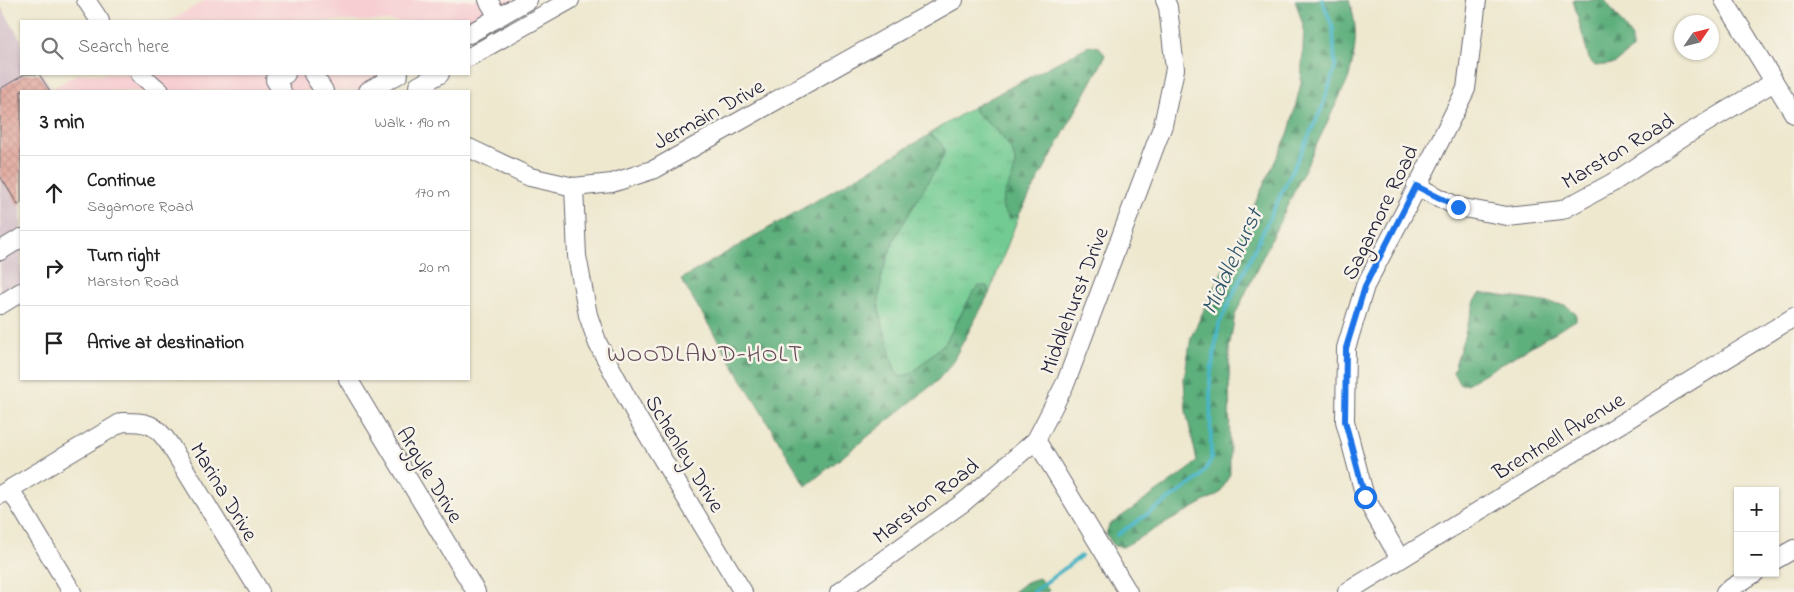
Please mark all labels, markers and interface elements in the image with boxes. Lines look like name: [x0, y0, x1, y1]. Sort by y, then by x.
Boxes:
north arrow: [1674, 15, 1719, 60]
search box: [20, 20, 470, 75]
icon: search: [38, 34, 66, 62]
text: Search here: [78, 34, 169, 61]
street label: Jermain Drive: [648, 72, 771, 159]
street label: Marston Road: [1556, 106, 1681, 199]
text: 3 min: [40, 108, 84, 138]
text: Walk · 190 m: [375, 111, 450, 135]
street label: Sagamore Road: [1335, 141, 1429, 287]
text: Continue: [87, 168, 155, 195]
icon: ahead: [40, 179, 68, 207]
text: 170 m: [415, 181, 450, 205]
text: Sagamore Road: [87, 195, 193, 219]
route end: [1447, 196, 1470, 219]
water label: Middlehurst: [1193, 202, 1274, 321]
street label: Middlehurst Drive: [1033, 223, 1119, 379]
text: Turn right: [87, 243, 160, 270]
icon: right: [40, 254, 68, 282]
text: 20 m: [419, 256, 450, 280]
text: Marston Road: [87, 270, 179, 294]
icon: arrive: [40, 329, 68, 357]
text: Arrive at destination: [87, 330, 244, 357]
district label: WOODLAND-HOLT: [607, 338, 803, 373]
street label: Brentnell Avenue: [1487, 385, 1632, 490]
street label: Schenley Drive: [635, 390, 731, 520]
street label: Argyle Drive: [386, 421, 470, 530]
street label: Marina Drive: [180, 437, 265, 548]
street label: Marston Road: [867, 452, 987, 553]
route start: [1354, 486, 1377, 509]
map controls: [1734, 487, 1779, 577]
button: +: [1734, 487, 1779, 532]
button: −: [1734, 532, 1779, 577]

